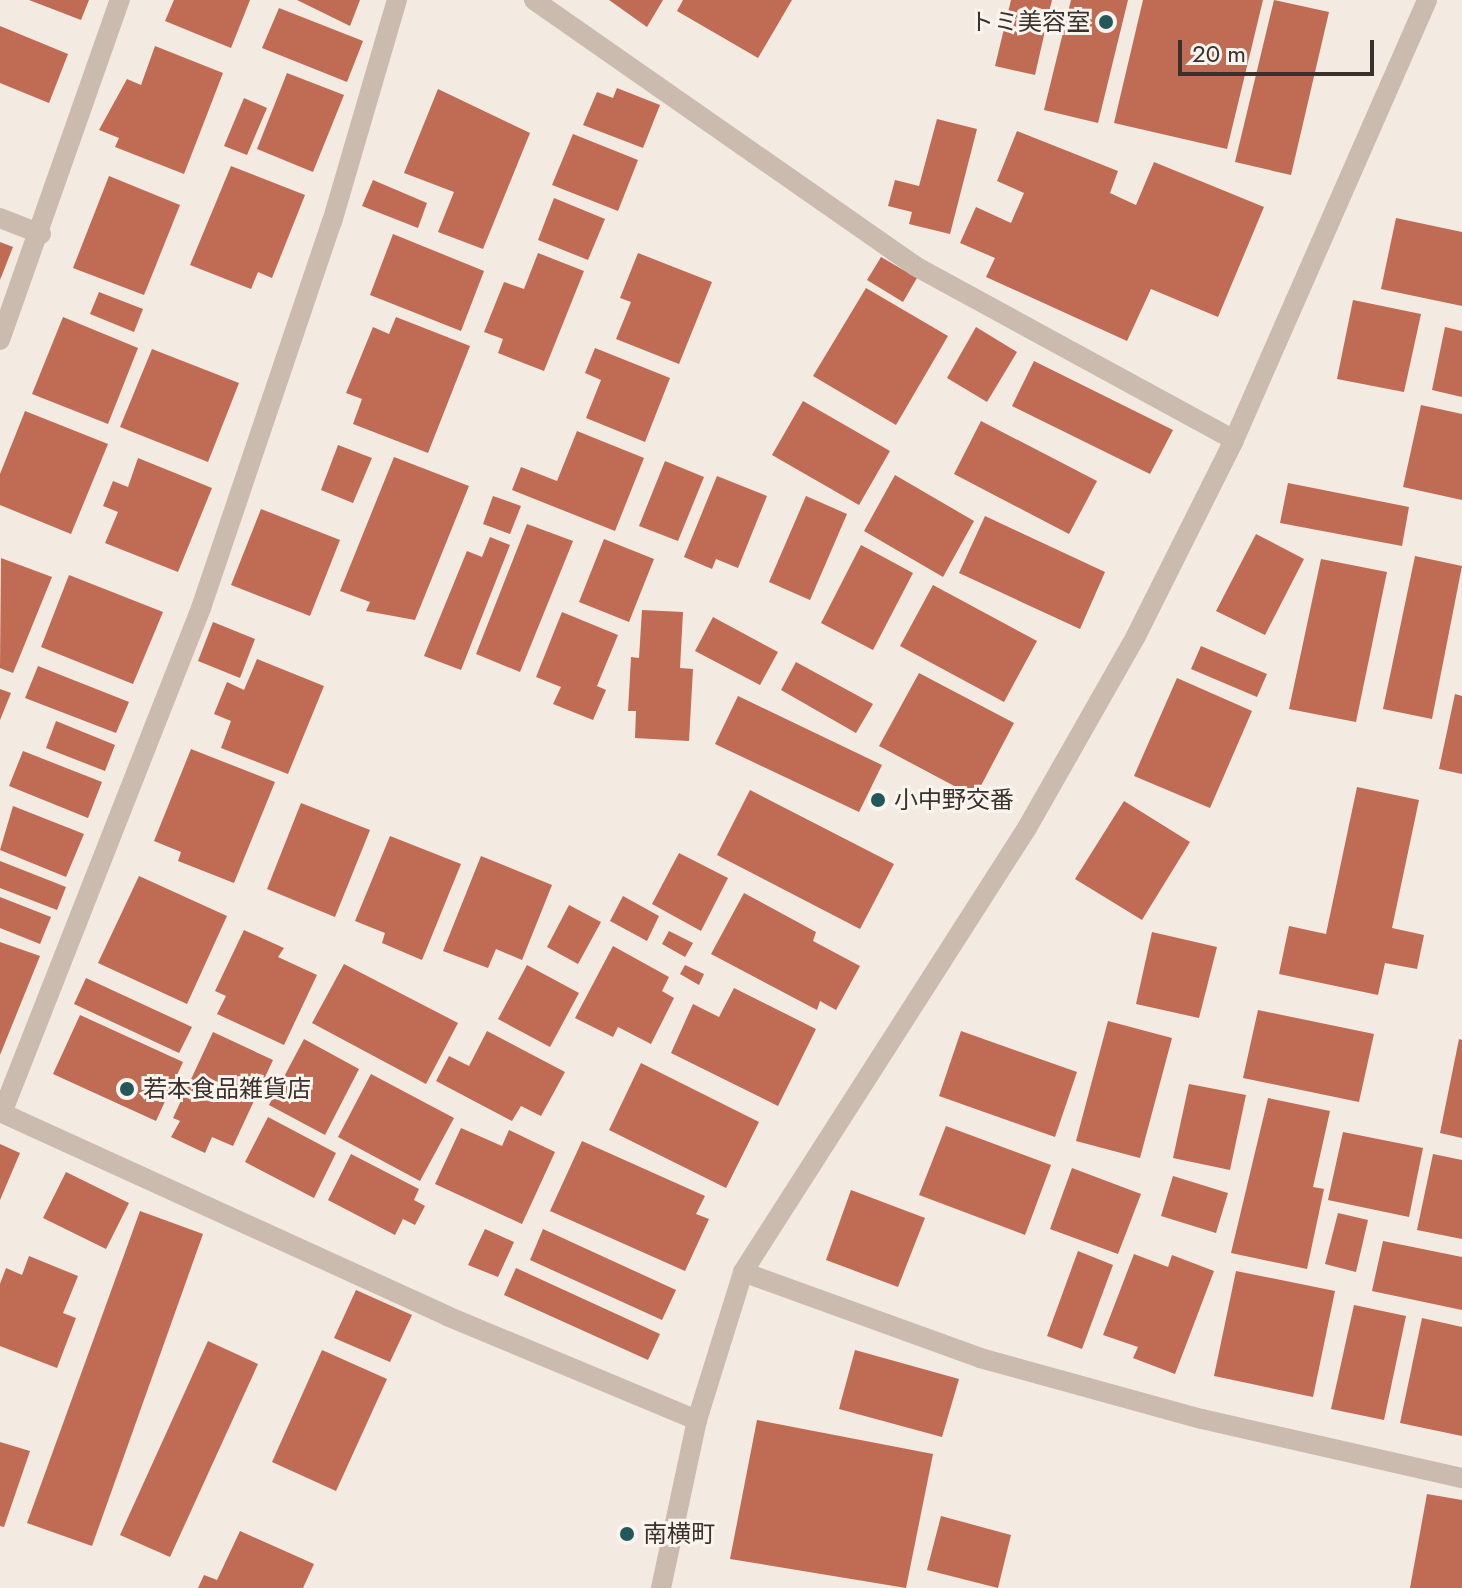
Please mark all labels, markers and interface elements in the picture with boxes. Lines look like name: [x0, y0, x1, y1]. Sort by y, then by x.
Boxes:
place label: トミ美容室: [970, 8, 1090, 36]
marker: トミ美容室: [1097, 13, 1115, 31]
scale bar: [1182, 24, 1378, 74]
text: 20 m: [1192, 36, 1246, 71]
place label: 小中野交番: [894, 786, 1014, 814]
marker: 小中野交番: [869, 791, 887, 809]
place label: 若本食品雑貨店: [143, 1075, 311, 1103]
marker: 若本食品雑貨店: [118, 1080, 136, 1098]
place label: 南横町: [643, 1520, 715, 1548]
marker: 南横町: [618, 1525, 636, 1543]

